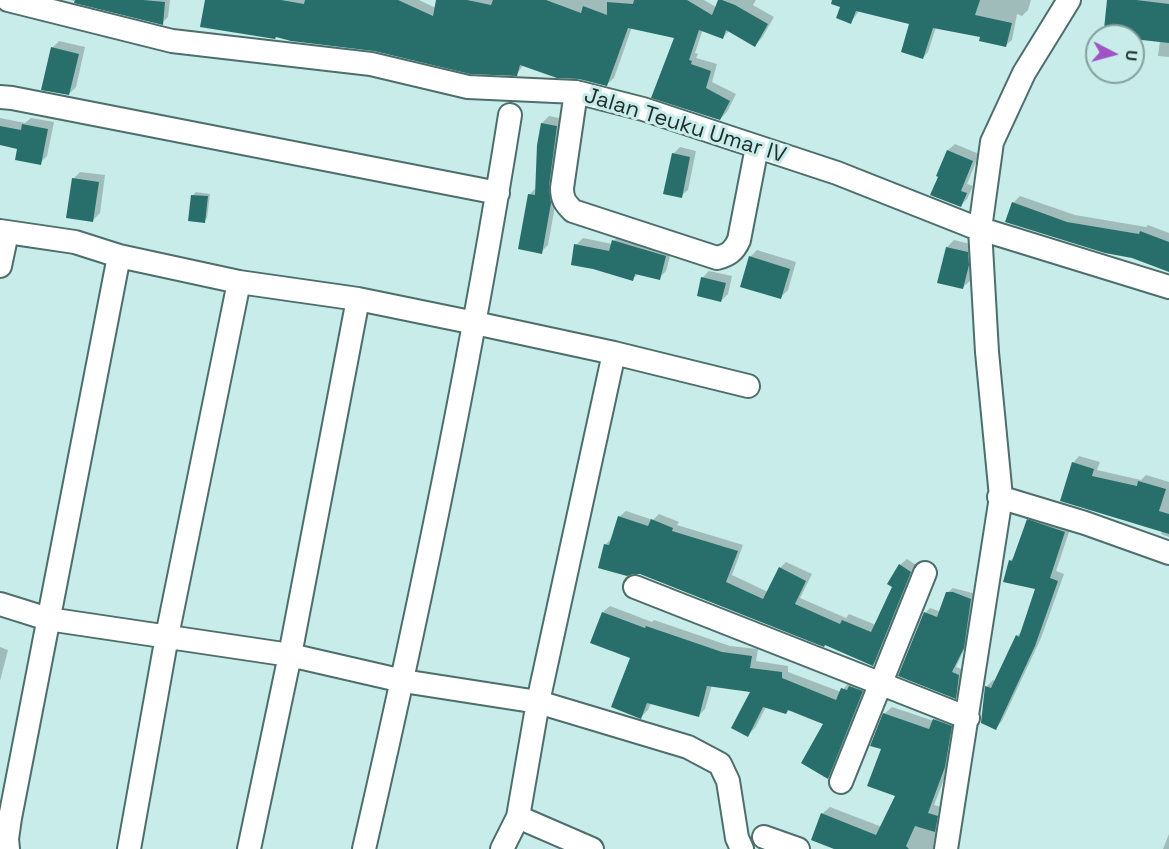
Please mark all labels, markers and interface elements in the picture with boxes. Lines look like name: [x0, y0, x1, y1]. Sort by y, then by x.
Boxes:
north arrow: [1085, 24, 1145, 84]
text: U: [1120, 49, 1142, 62]
street label: Jalan Teuku Umar IV: [581, 83, 789, 169]

